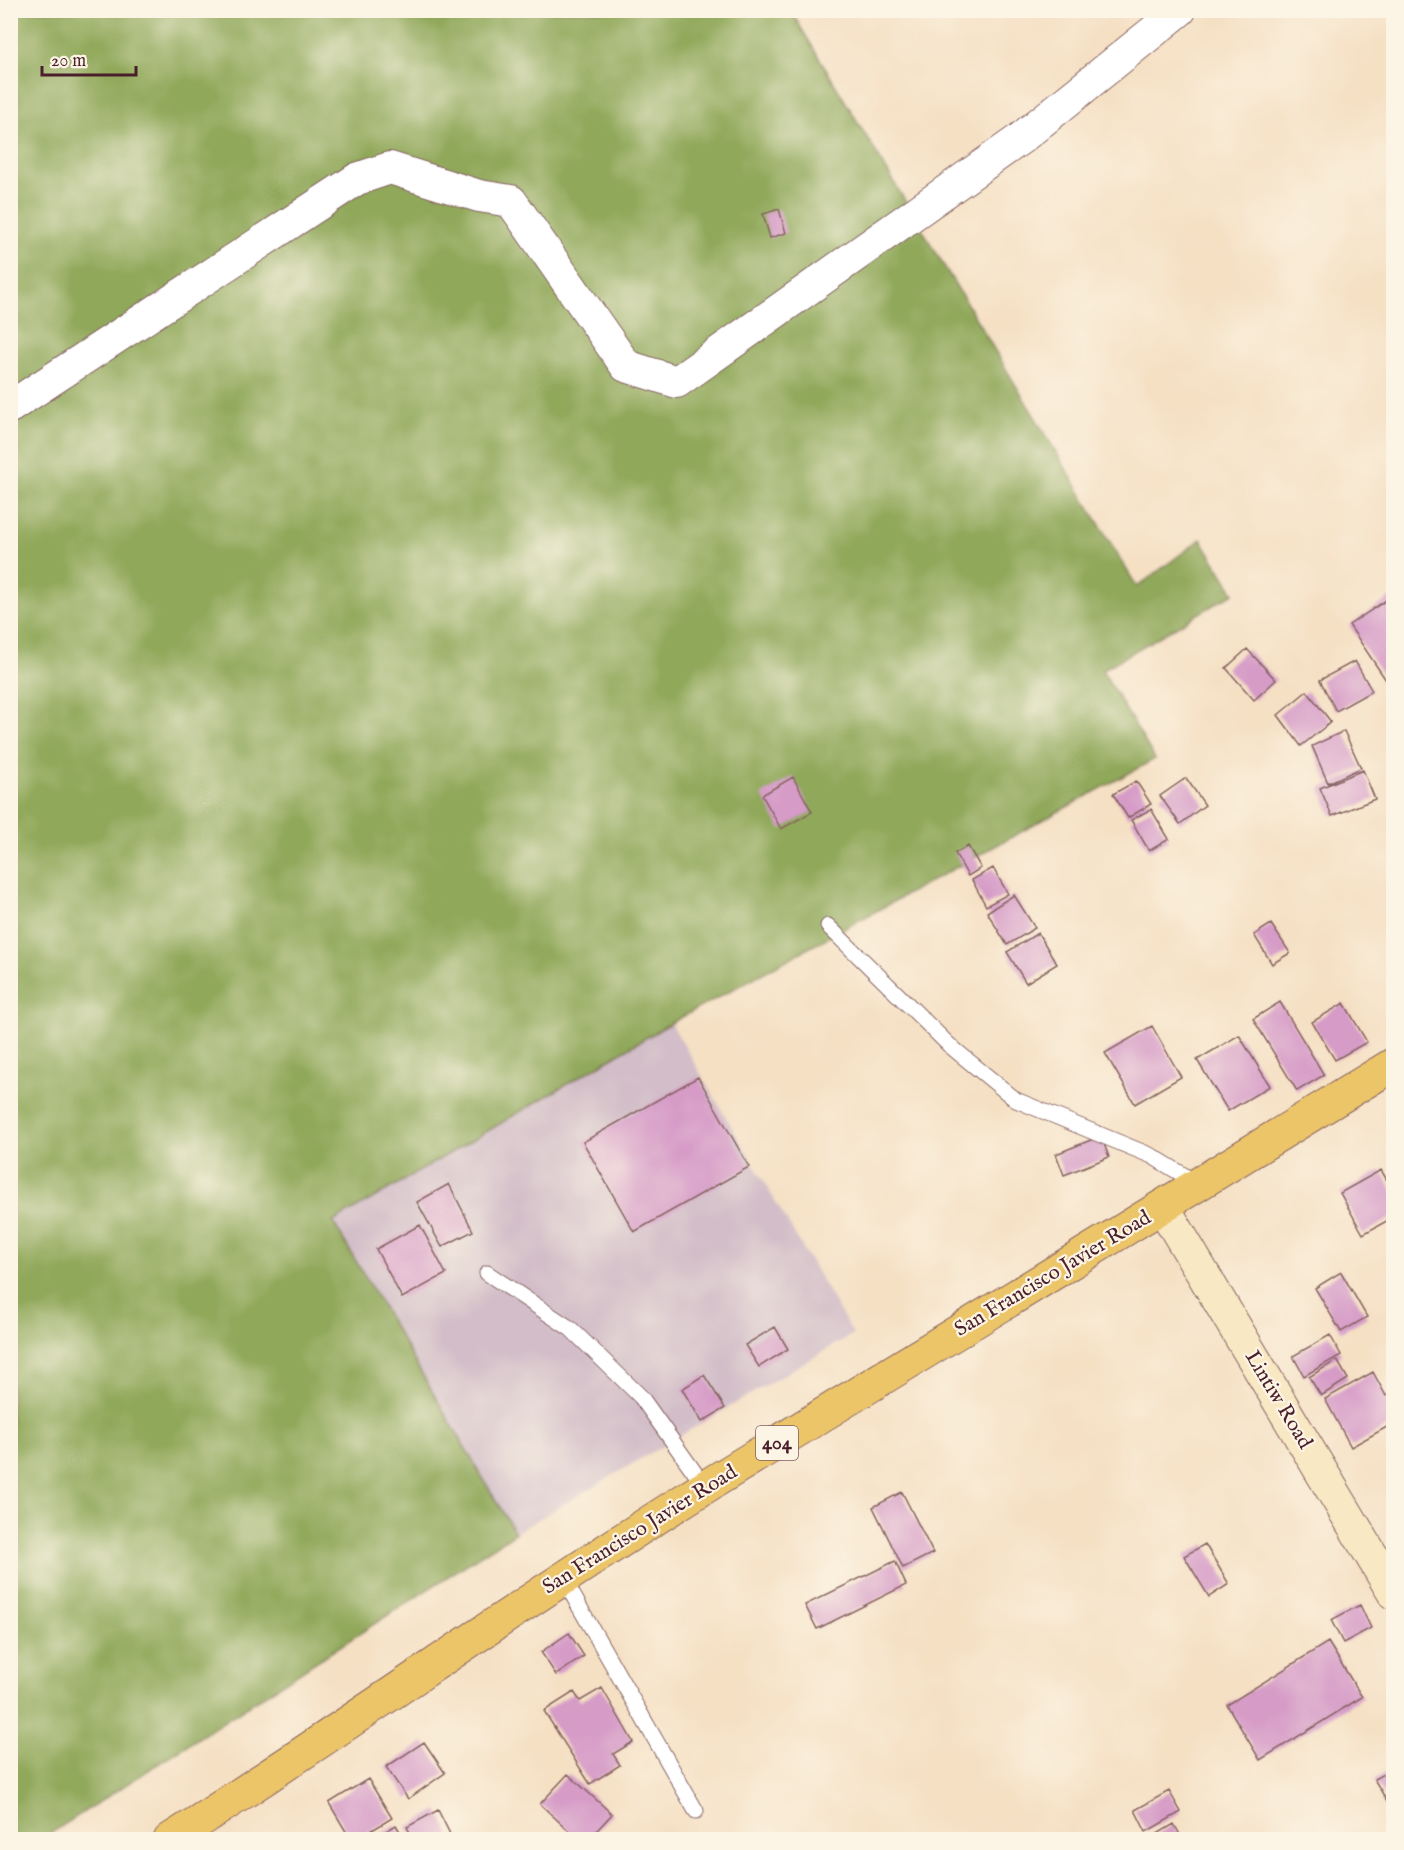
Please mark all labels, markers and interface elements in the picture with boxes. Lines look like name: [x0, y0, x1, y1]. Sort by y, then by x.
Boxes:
scale bar: [42, 39, 136, 77]
text: 20 m: [51, 50, 86, 73]
street label: San Francisco Javier Road: [950, 1204, 1157, 1343]
street label: Lintiw Road: [1238, 1346, 1318, 1455]
road number: 404: [756, 1426, 798, 1460]
street label: San Francisco Javier Road: [538, 1459, 743, 1601]

